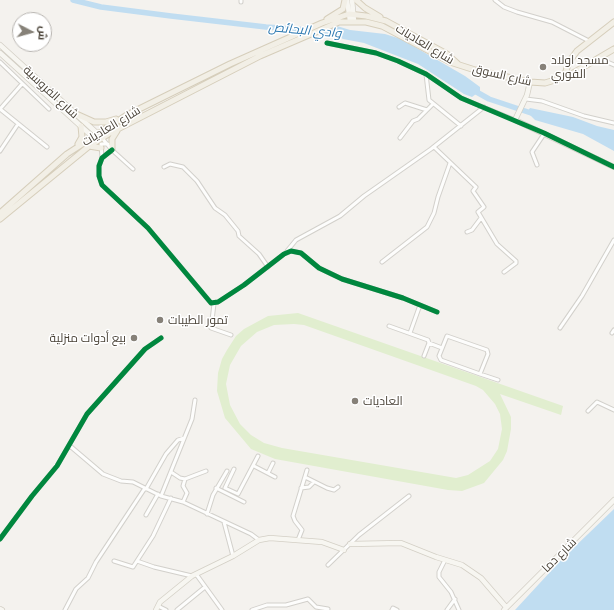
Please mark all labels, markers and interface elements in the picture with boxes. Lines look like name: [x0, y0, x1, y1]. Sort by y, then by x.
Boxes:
north arrow: [12, 12, 52, 52]
water label: وادي البحائص: [268, 19, 342, 41]
street label: شارع العاديات: [393, 21, 457, 67]
text: ش: [36, 25, 51, 41]
place label: مسجد اولاد الفوري: [551, 53, 609, 81]
street label: شارع السوق: [471, 61, 533, 89]
marker: مسجد اولاد الفوري: [538, 62, 548, 72]
street label: شارع الفروسية: [20, 63, 82, 121]
street label: شارع العاديات: [79, 103, 143, 149]
place label: تمور الطيبات: [168, 313, 228, 327]
marker: تمور الطيبات: [155, 315, 165, 325]
place label: بيع أدوات منزلية: [49, 331, 126, 345]
marker: بيع أدوات منزلية: [129, 333, 139, 343]
place label: العاديات: [363, 394, 403, 408]
marker: العاديات: [350, 396, 360, 406]
street label: شارع دما: [539, 535, 579, 575]

